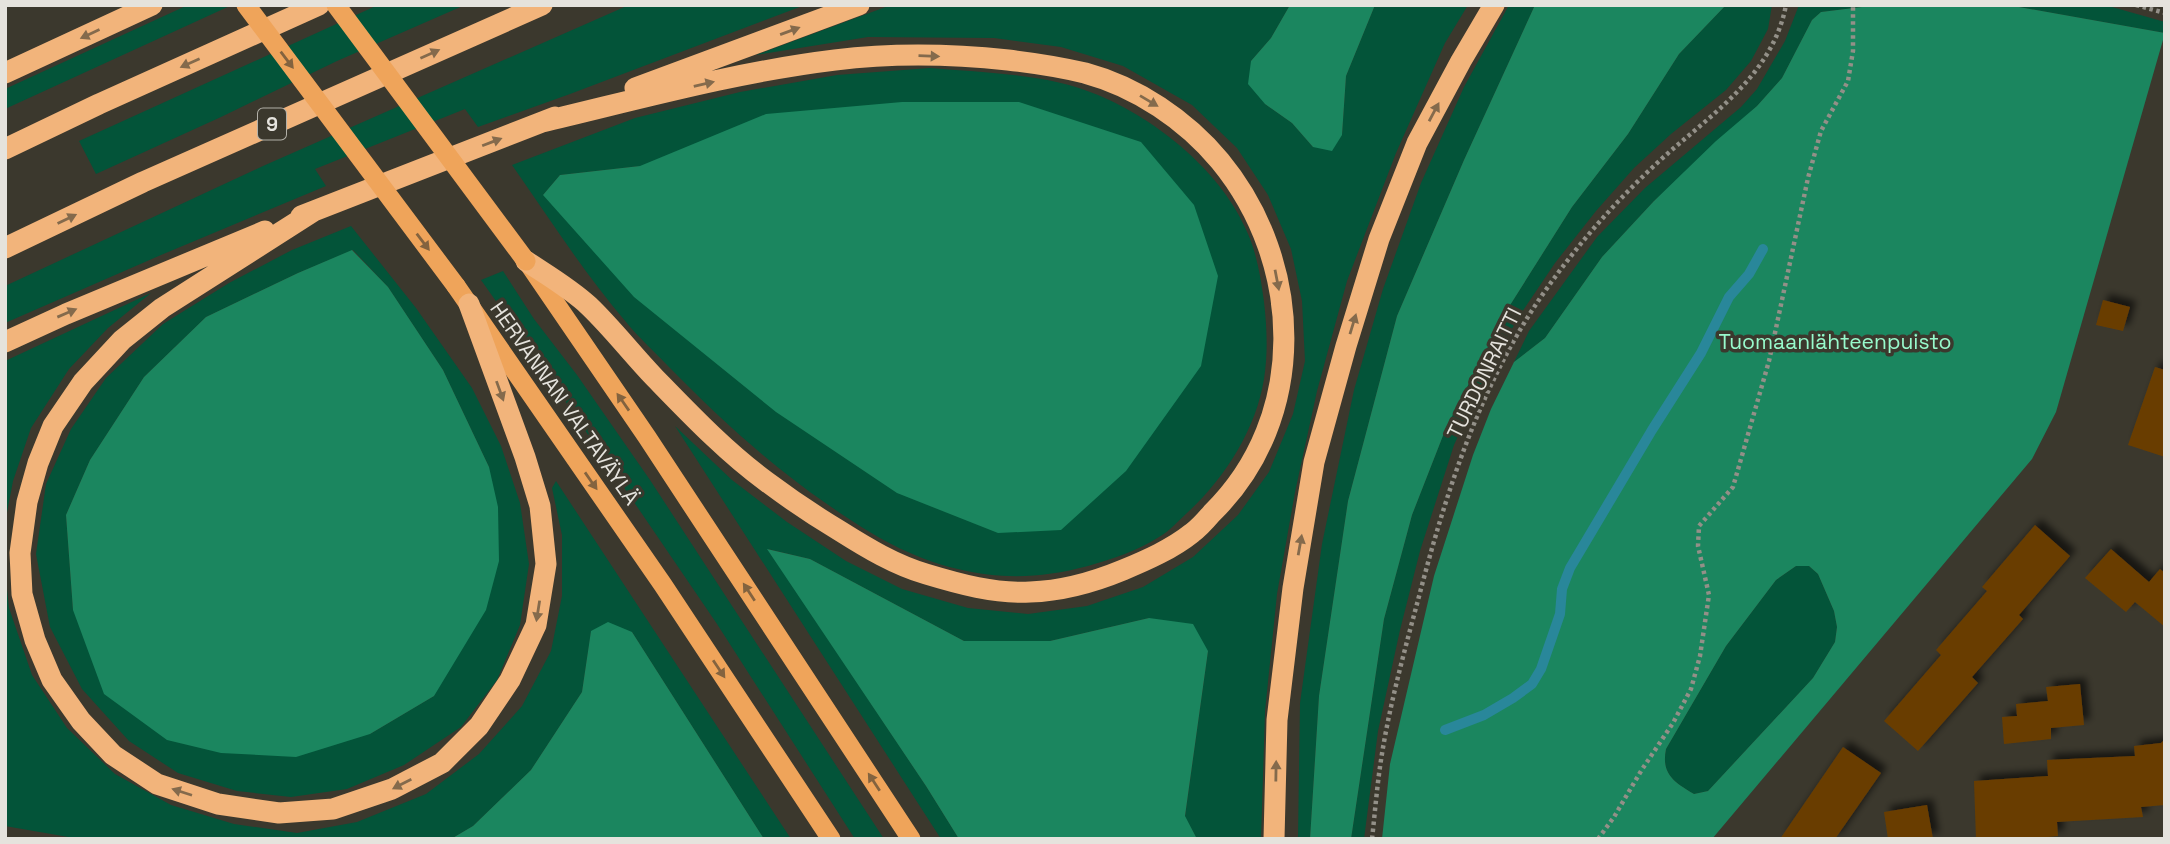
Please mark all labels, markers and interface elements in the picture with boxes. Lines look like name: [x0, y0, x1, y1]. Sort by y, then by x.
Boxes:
one-way arrow: [779, 25, 800, 36]
one-way arrow: [80, 28, 100, 40]
one-way arrow: [420, 48, 440, 60]
one-way arrow: [918, 50, 940, 61]
one-way arrow: [279, 51, 293, 69]
one-way arrow: [180, 57, 200, 69]
one-way arrow: [693, 78, 715, 89]
one-way arrow: [1139, 95, 1158, 107]
one-way arrow: [1428, 102, 1440, 121]
road number: 9: [258, 108, 286, 140]
one-way arrow: [482, 136, 503, 147]
one-way arrow: [57, 213, 77, 224]
one-way arrow: [416, 233, 430, 251]
one-way arrow: [1272, 269, 1283, 291]
street label: HERVANNAN VALTAVÄYLÄ: [484, 296, 646, 510]
street label: TURDONRAITTI: [1441, 303, 1527, 443]
one-way arrow: [57, 308, 78, 319]
one-way arrow: [1348, 313, 1358, 334]
park label: Tuomaanlähteenpuisto: [1718, 328, 1952, 355]
one-way arrow: [495, 381, 506, 402]
one-way arrow: [616, 393, 630, 411]
one-way arrow: [584, 472, 598, 490]
one-way arrow: [1295, 534, 1306, 556]
one-way arrow: [743, 582, 756, 601]
one-way arrow: [532, 600, 543, 622]
one-way arrow: [712, 660, 725, 679]
one-way arrow: [1270, 759, 1281, 781]
one-way arrow: [868, 772, 881, 791]
one-way arrow: [392, 777, 412, 789]
one-way arrow: [172, 787, 193, 797]

